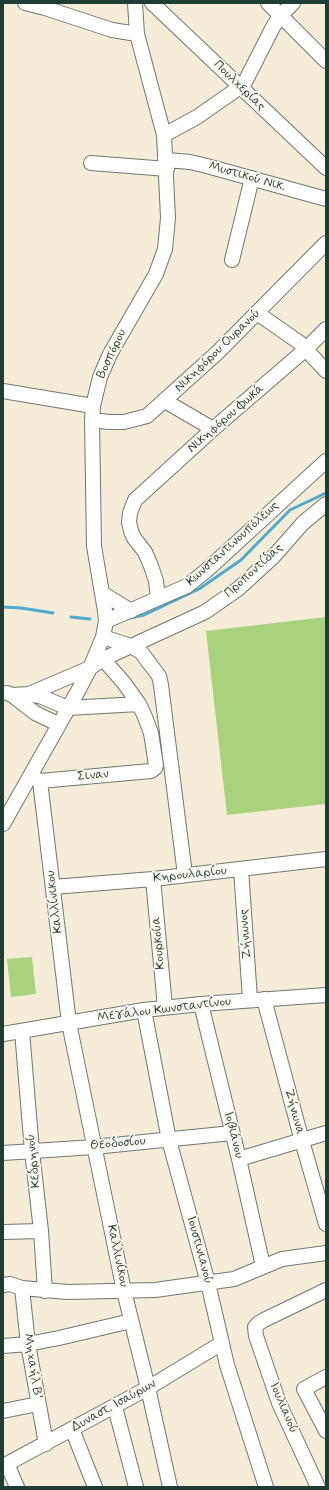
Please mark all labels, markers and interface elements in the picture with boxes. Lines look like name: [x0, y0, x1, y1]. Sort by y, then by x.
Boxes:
street label: Πουλχερίας: [210, 57, 268, 115]
street label: Μυστικού Νικ.: [207, 159, 287, 195]
street label: Νικηφόρου Ουρανού: [172, 306, 264, 396]
street label: Βοσπόρου: [94, 327, 130, 381]
street label: Νικηφόρου Φωκά: [185, 381, 267, 457]
street label: Κωνσταντινουπόλεως: [184, 498, 282, 590]
street label: Προποντίδας: [221, 541, 287, 601]
street label: Σιναν: [77, 767, 109, 785]
street label: Κηρουλαρίου: [152, 863, 228, 887]
street label: Καλλίνικου: [43, 870, 67, 934]
street label: Ζήνωνος: [236, 909, 256, 959]
street label: Κουρκούα: [149, 916, 169, 970]
street label: Μεγάλου Κωνσταντίνου: [96, 994, 232, 1026]
street label: Ζήνωνα: [280, 1087, 308, 1137]
street label: Ιοβιάνου: [220, 1110, 246, 1160]
street label: Κεδρηνού: [23, 1133, 45, 1189]
street label: Θεοδοσίου: [90, 1134, 146, 1154]
street label: Ιουστινιανού: [182, 1214, 216, 1286]
street label: Καλλινίκου: [103, 1223, 131, 1289]
street label: Μηχαήλ Β': [19, 1332, 45, 1400]
street label: Δυναστ. Ισαύρων: [69, 1376, 159, 1436]
street label: Ιουλιανού: [265, 1380, 301, 1436]

